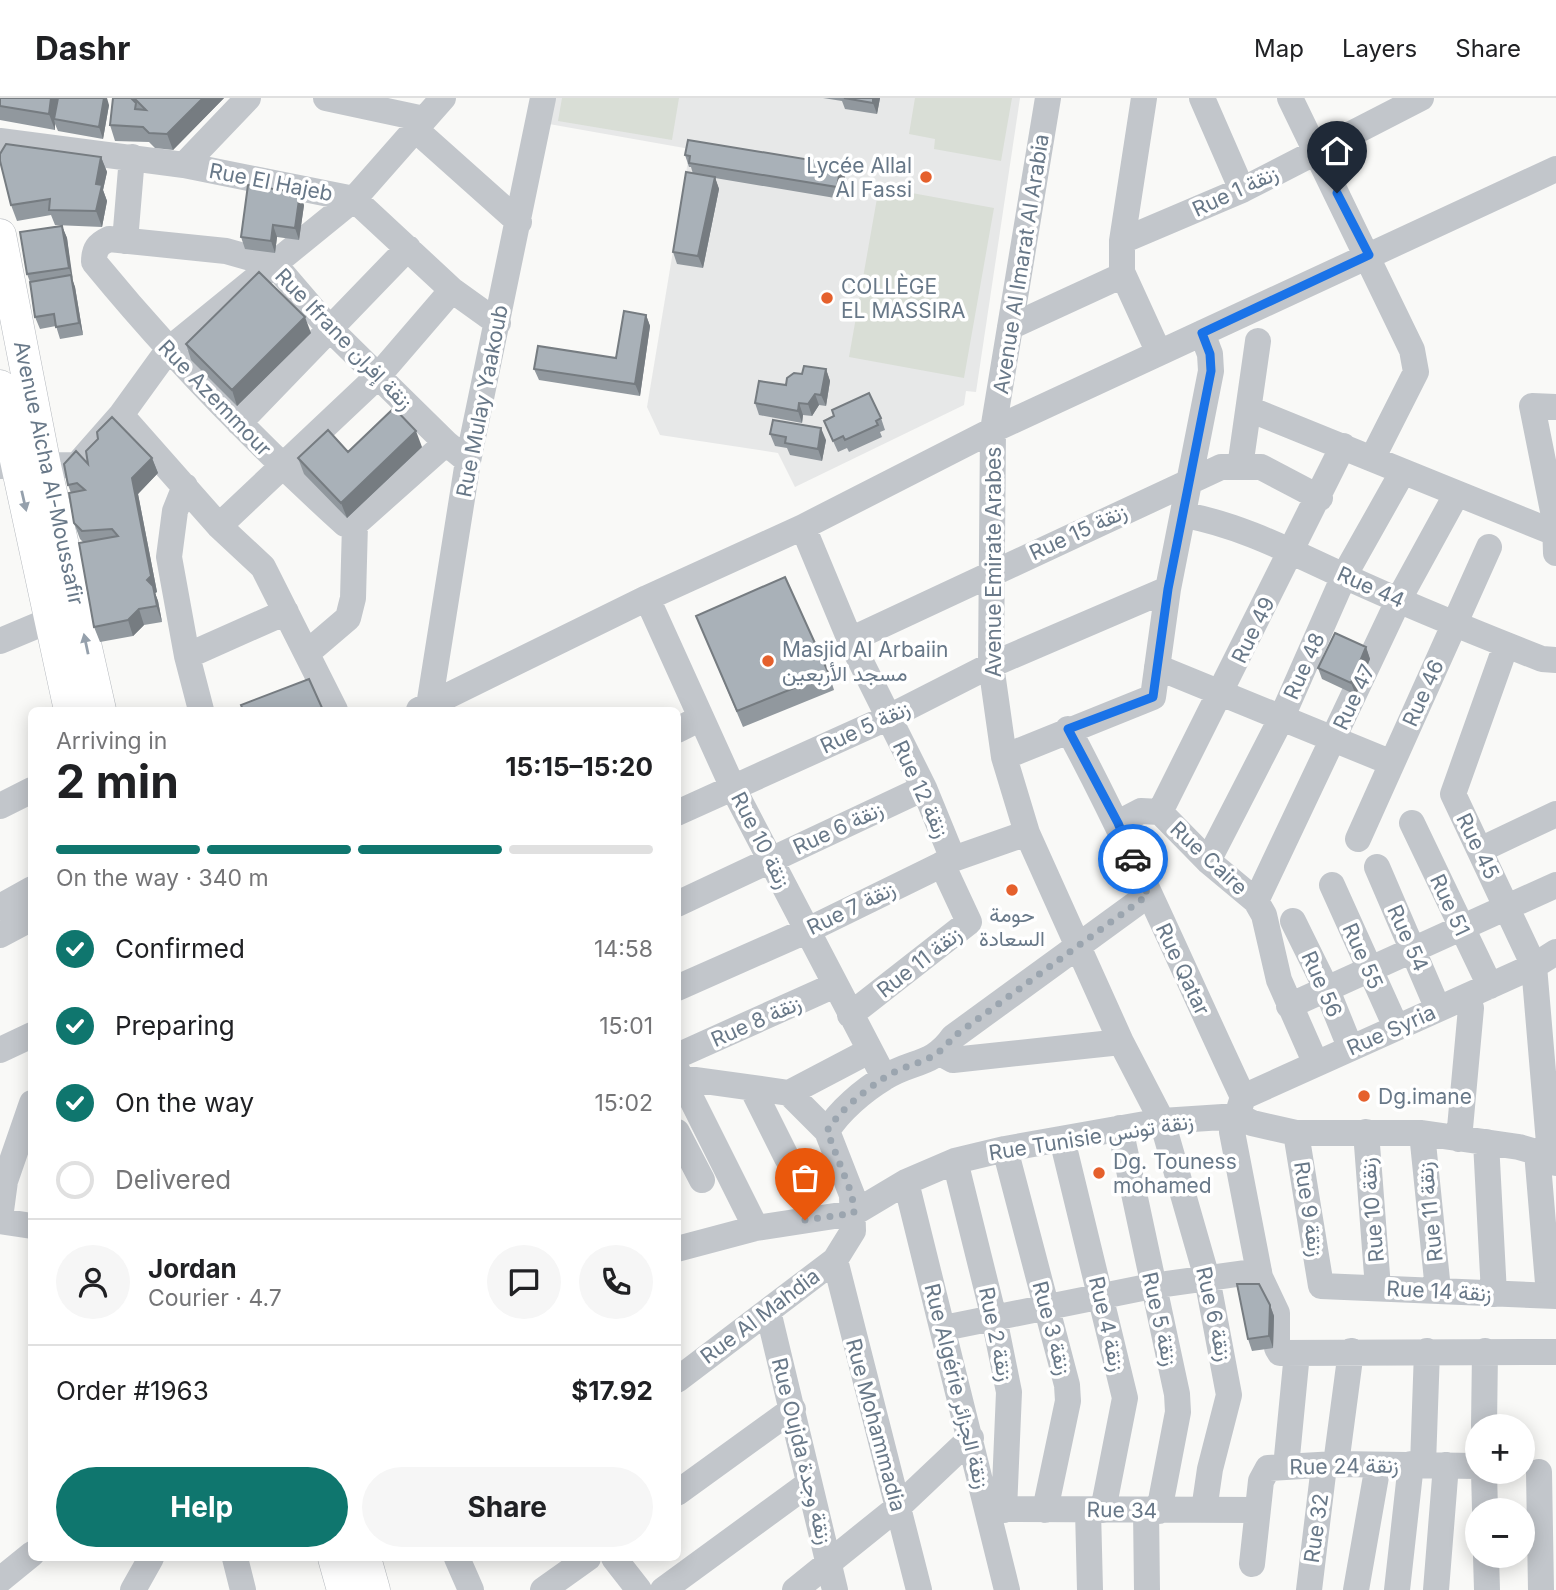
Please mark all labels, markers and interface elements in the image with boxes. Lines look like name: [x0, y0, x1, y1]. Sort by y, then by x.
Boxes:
text: Dashr: [35, 28, 130, 68]
text: Map: [1254, 34, 1304, 63]
text: Layers: [1342, 34, 1417, 63]
text: Share: [1455, 34, 1521, 63]
pin: [1307, 121, 1367, 193]
street label: Avenue Al Imarat Al Arabia: [988, 132, 1054, 396]
icon: home: [1318, 132, 1356, 170]
place label: Lycée Allal Al Fassi: [806, 153, 912, 202]
street label: Rue El Hajeb: [207, 158, 335, 206]
street label: Rue 1 زنقة: [1188, 160, 1282, 223]
marker: Lycée Allal Al Fassi: [918, 169, 934, 185]
street label: Rue Ifrane زنقة إفران: [269, 263, 418, 416]
place label: COLLÈGE EL MASSIRA: [841, 273, 965, 323]
marker: COLLÈGE EL MASSIRA: [819, 290, 835, 306]
street label: Rue Mulay Yaakoub: [451, 303, 513, 499]
street label: Rue Azemmour: [153, 335, 277, 461]
street label: Avenue Aicha Al-Moussafir: [9, 339, 89, 607]
street label: Avenue Emirate Arabes: [981, 447, 1006, 677]
one-way arrow: [19, 490, 30, 512]
street label: Rue 15 زنقة: [1025, 499, 1131, 566]
street label: Rue 44: [1333, 561, 1409, 613]
street label: Rue 49: [1226, 593, 1280, 667]
street label: Rue 48: [1278, 629, 1330, 703]
one-way arrow: [80, 633, 91, 655]
place label: Masjid Al Arbaiin مسجد الأربعين: [782, 637, 948, 687]
marker: Masjid Al Arbaiin مسجد الأربعين: [760, 653, 776, 669]
street label: Rue 46: [1397, 656, 1449, 730]
street label: Rue 47: [1328, 660, 1380, 734]
street label: Rue 5 زنقة: [816, 695, 914, 759]
text: Arriving in: [56, 727, 167, 755]
street label: Rue 12 زنقة: [887, 736, 954, 842]
text: 15:15–15:20: [505, 751, 653, 782]
text: 2 min: [56, 753, 179, 809]
street label: Rue 10 زنقة: [725, 788, 796, 893]
street label: Rue 6 زنقة: [789, 796, 887, 861]
street label: Rue 45: [1451, 809, 1505, 883]
street label: Rue Caire: [1165, 816, 1253, 900]
courier: [1098, 824, 1168, 894]
icon: car: [1114, 840, 1152, 878]
text: On the way · 340 m: [56, 864, 269, 892]
street label: Rue 51: [1425, 870, 1475, 940]
street label: Rue 7 زنقة: [803, 876, 900, 941]
marker: حومة السعادة: [1004, 882, 1020, 898]
street label: Rue 54: [1382, 901, 1434, 975]
place label: حومة السعادة: [979, 902, 1045, 951]
street label: Rue Qatar: [1151, 919, 1215, 1019]
street label: Rue 55: [1337, 919, 1389, 993]
street label: Rue 11 زنقة: [872, 921, 967, 1003]
icon: check: [56, 930, 94, 968]
text: Confirmed: [115, 933, 245, 964]
text: 14:58: [594, 935, 653, 963]
street label: Rue 56: [1296, 947, 1348, 1021]
street label: Rue 8 زنقة: [707, 990, 805, 1053]
street label: Rue Syria: [1343, 999, 1439, 1061]
icon: check: [56, 1007, 94, 1045]
text: Preparing: [115, 1010, 235, 1041]
text: 15:01: [599, 1012, 653, 1040]
icon: check: [56, 1084, 94, 1122]
place label: Dg.imane: [1378, 1084, 1472, 1109]
text: On the way: [115, 1087, 254, 1118]
marker: Dg.imane: [1356, 1088, 1372, 1104]
text: 15:02: [595, 1089, 653, 1117]
street label: Rue Tunisie زنقة تونس: [987, 1108, 1195, 1167]
pin: [775, 1148, 835, 1220]
place label: Dg. Touness mohamed: [1113, 1149, 1237, 1198]
street label: Rue 10 زنقة: [1355, 1157, 1390, 1263]
icon: bag: [786, 1159, 824, 1197]
street label: Rue 9 زنقة: [1288, 1160, 1329, 1259]
street label: Rue 11 زنقة: [1412, 1161, 1449, 1263]
text: Delivered: [115, 1164, 231, 1195]
marker: Dg. Touness mohamed: [1091, 1165, 1107, 1181]
button: person: [56, 1245, 130, 1319]
button: chat: [487, 1245, 561, 1319]
button: phone: [579, 1245, 653, 1319]
text: Jordan: [148, 1253, 237, 1284]
street label: Rue Al Mahdia: [696, 1263, 824, 1369]
street label: Rue 6 زنقة: [1190, 1264, 1237, 1364]
street label: Rue 5 زنقة: [1136, 1269, 1183, 1369]
street label: Rue 4 زنقة: [1083, 1274, 1130, 1374]
street label: Rue 14 زنقة: [1386, 1276, 1492, 1307]
street label: Rue 3 زنقة: [1027, 1278, 1077, 1378]
street label: Rue Algérie زنقة الجزائر: [918, 1281, 995, 1491]
text: Courier · 4.7: [148, 1284, 282, 1312]
street label: Rue 2 زنقة: [973, 1285, 1018, 1384]
street label: Rue Mohammadia: [841, 1336, 911, 1514]
street label: Rue Oujda زنقة وجدة: [766, 1355, 837, 1547]
text: Order #1963: [56, 1375, 209, 1406]
text: $17.92: [571, 1375, 653, 1406]
map controls: [1465, 1414, 1535, 1568]
button: +: [1465, 1414, 1535, 1484]
street label: Rue 24 زنقة: [1289, 1453, 1399, 1480]
button: Help: [56, 1467, 348, 1547]
button: Share: [362, 1467, 653, 1547]
street label: Rue 32: [1299, 1492, 1333, 1564]
street label: Rue 34: [1086, 1497, 1158, 1523]
button: −: [1465, 1498, 1535, 1568]

